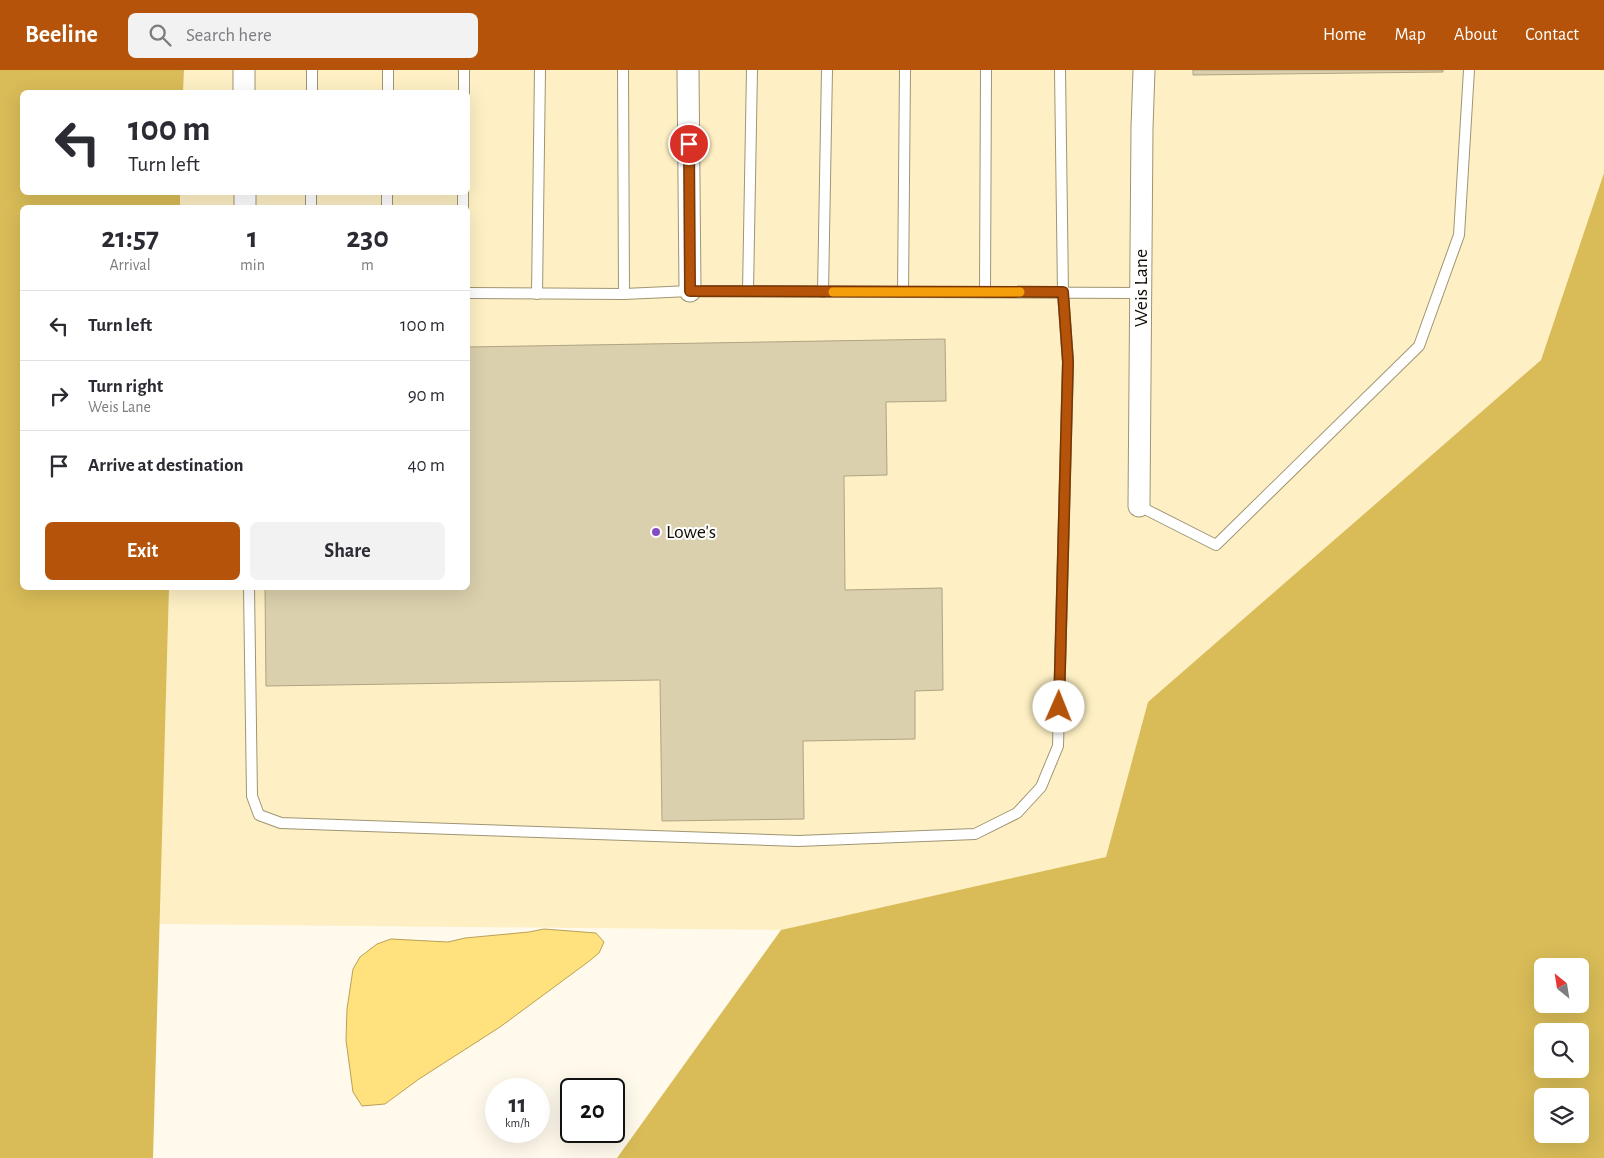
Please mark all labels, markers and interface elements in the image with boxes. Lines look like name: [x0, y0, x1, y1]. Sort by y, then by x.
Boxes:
search box: [128, 13, 478, 58]
icon: search: [146, 21, 174, 49]
text: Beeline: [25, 23, 98, 47]
text: Search here: [186, 26, 272, 45]
text: Home: [1323, 26, 1366, 44]
text: Map: [1394, 26, 1426, 44]
text: About: [1454, 26, 1497, 44]
text: Contact: [1525, 26, 1579, 44]
icon: left: [45, 110, 110, 175]
text: 100 m: [128, 112, 211, 147]
pin: [668, 123, 710, 165]
icon: arrive: [675, 130, 703, 158]
text: Turn left: [128, 153, 200, 175]
text: 21:57: [101, 223, 159, 253]
text: 1: [247, 223, 258, 253]
text: 230: [346, 223, 389, 253]
street label: Weis Lane: [1131, 249, 1151, 327]
text: Arrival: [109, 257, 151, 273]
text: min: [240, 257, 265, 273]
text: m: [361, 257, 374, 273]
icon: left: [45, 312, 73, 340]
text: Turn left: [88, 316, 152, 335]
text: 100 m: [400, 316, 445, 335]
text: Turn right: [88, 377, 163, 396]
icon: right: [45, 382, 73, 410]
text: 90 m: [408, 386, 445, 405]
text: Weis Lane: [88, 399, 151, 415]
icon: arrive: [45, 452, 73, 480]
text: Arrive at destination: [88, 456, 244, 475]
text: 40 m: [407, 456, 445, 475]
button: Exit: [45, 522, 240, 580]
button: Share: [250, 522, 445, 580]
place label: Lowe's: [666, 522, 716, 542]
marker: Lowe's: [650, 526, 662, 538]
position arrow: [1032, 680, 1084, 732]
north arrow: [1534, 958, 1589, 1012]
map controls: [1534, 958, 1589, 1143]
button: search: [1534, 1023, 1589, 1078]
speed limit sign: 20: [560, 1078, 625, 1143]
button: layers: [1534, 1088, 1589, 1143]
text: 11: [508, 1092, 527, 1117]
text: km/h: [505, 1117, 530, 1129]

